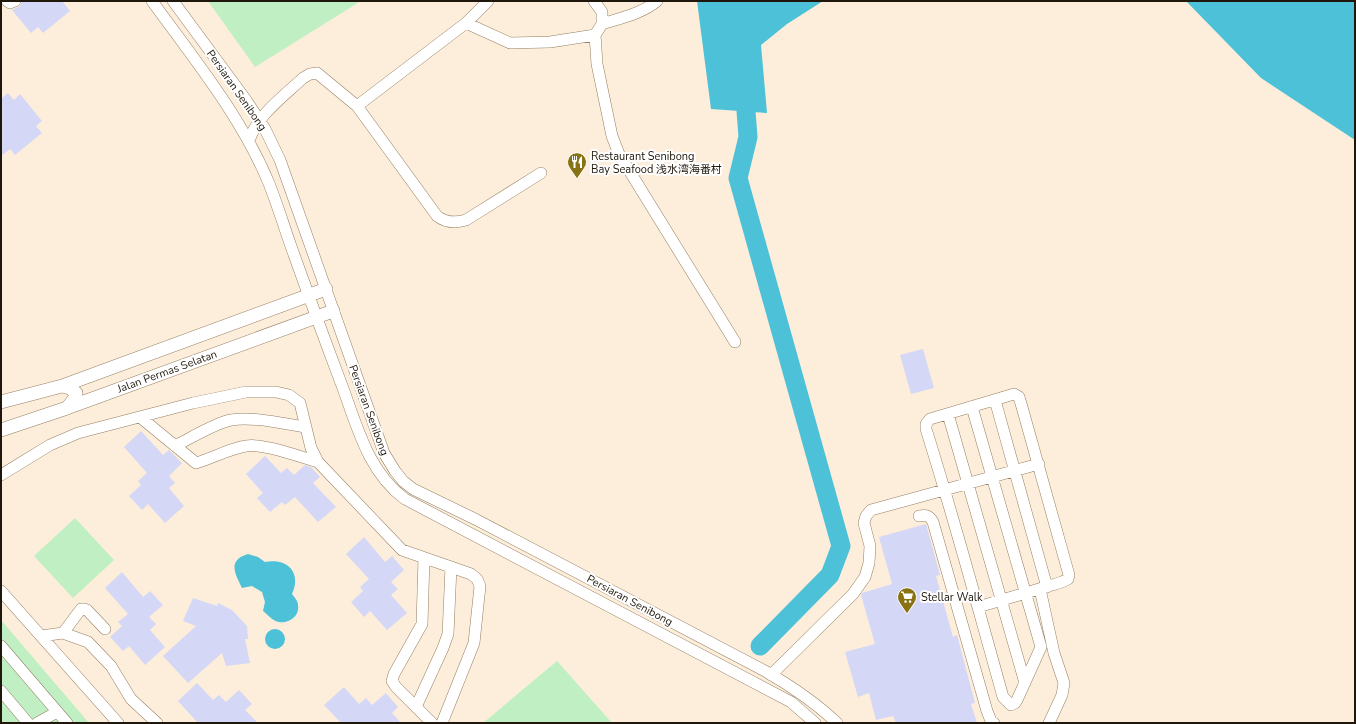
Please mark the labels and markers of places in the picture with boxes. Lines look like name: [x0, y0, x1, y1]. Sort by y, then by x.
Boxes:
place label: Restaurant Senibong Bay Seafood 浅水湾海番村: [591, 149, 722, 177]
restaurant icon: Restaurant Senibong Bay Seafood 浅水湾海番村: [566, 151, 588, 179]
supermarket icon: Stellar Walk: [896, 586, 918, 614]
place label: Stellar Walk: [921, 590, 983, 605]

